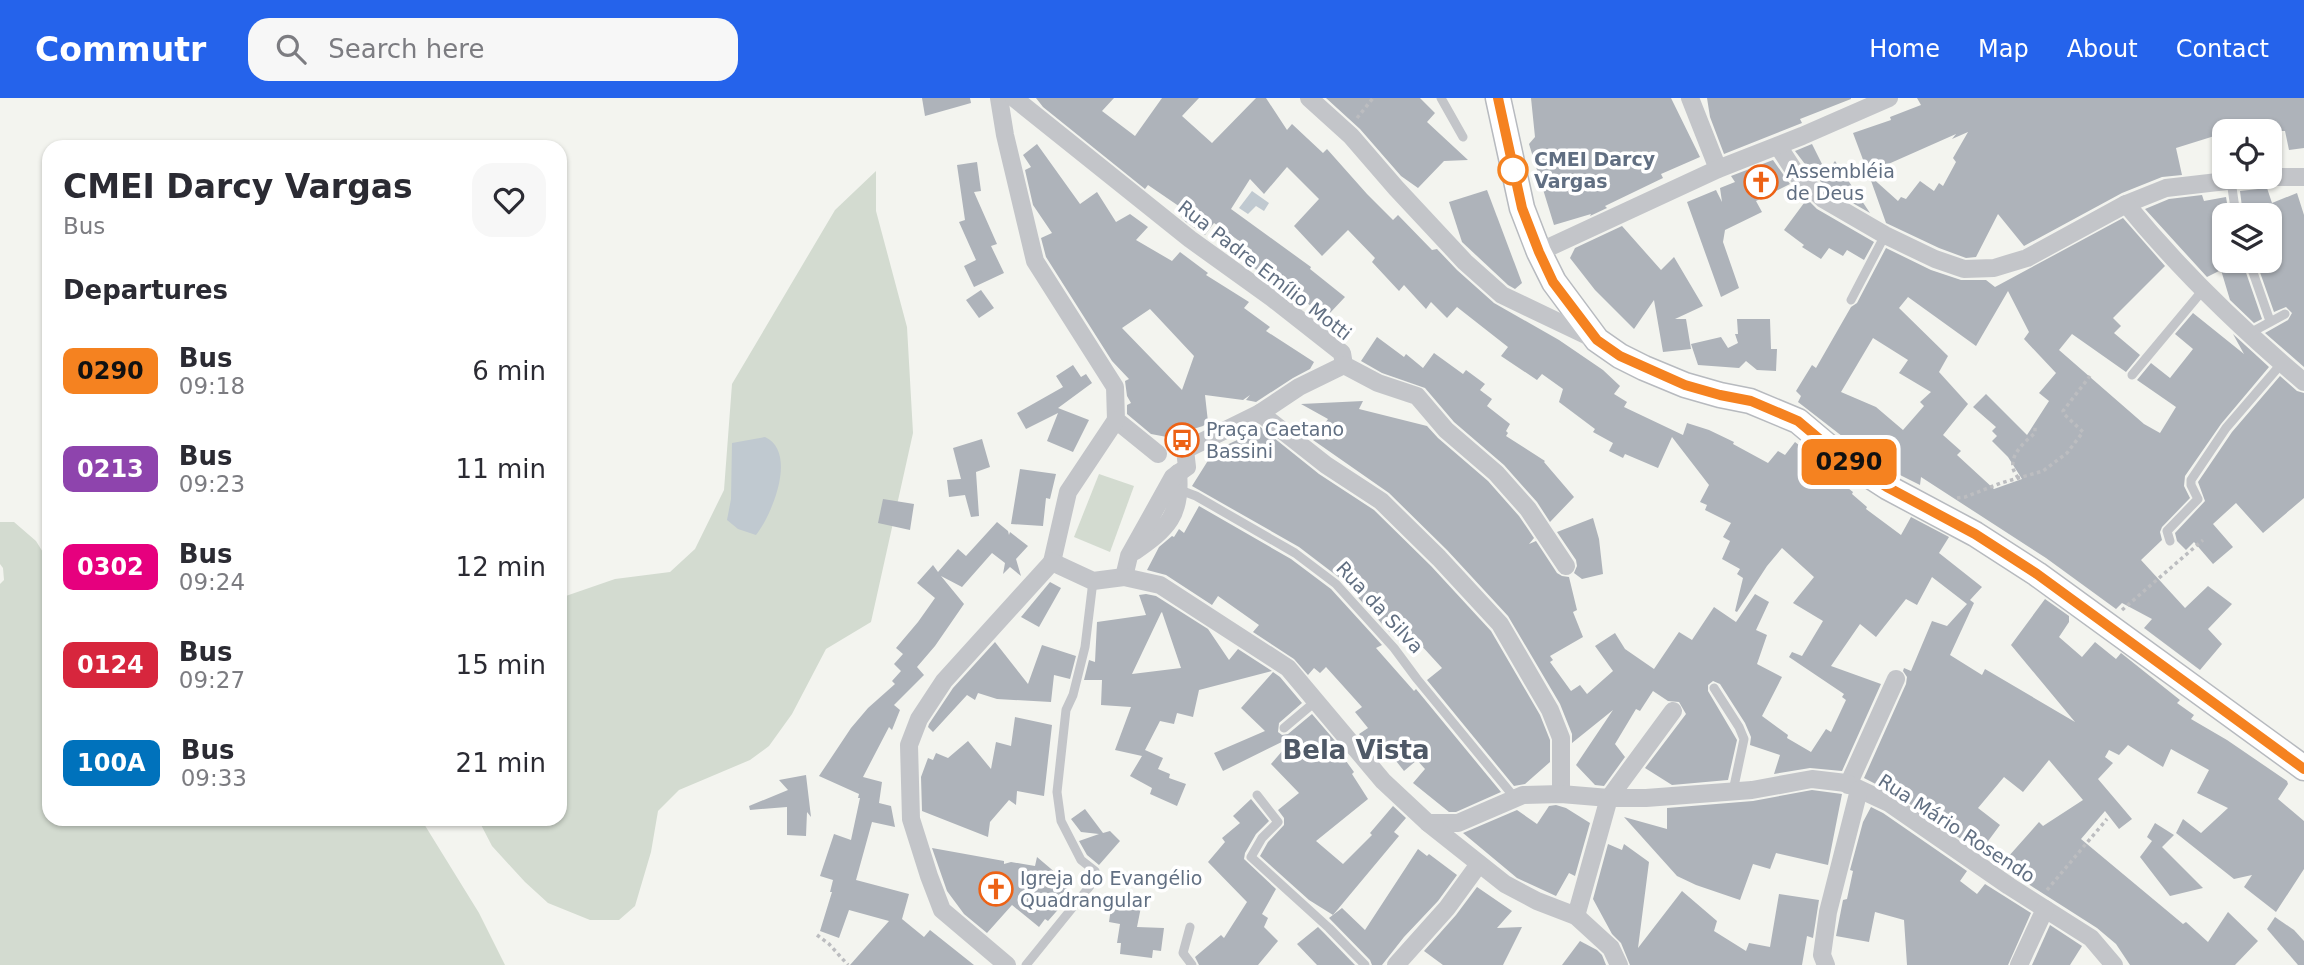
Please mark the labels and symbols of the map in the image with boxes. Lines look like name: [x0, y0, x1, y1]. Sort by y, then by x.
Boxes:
place label: CMEI Darcy Vargas: [1534, 148, 1656, 192]
marker: CMEI Darcy Vargas: [1498, 155, 1528, 185]
place label: Assembléia de Deus: [1786, 160, 1895, 204]
church icon: Assembléia de Deus: [1742, 163, 1780, 201]
street label: Rua Padre Emílio Motti: [1174, 196, 1356, 344]
place label: Praça Caetano Bassini: [1206, 418, 1344, 462]
bus stop icon: Praça Caetano Bassini: [1163, 421, 1201, 459]
line badge: 0290: [1800, 439, 1898, 485]
street label: Rua da Silva: [1332, 557, 1428, 657]
district label: Bela Vista: [1283, 735, 1430, 765]
street label: Rua Mário Rosendo: [1875, 769, 2039, 887]
place label: Igreja do Evangélio Quadrangular: [1020, 867, 1202, 911]
church icon: Igreja do Evangélio Quadrangular: [977, 870, 1015, 908]

